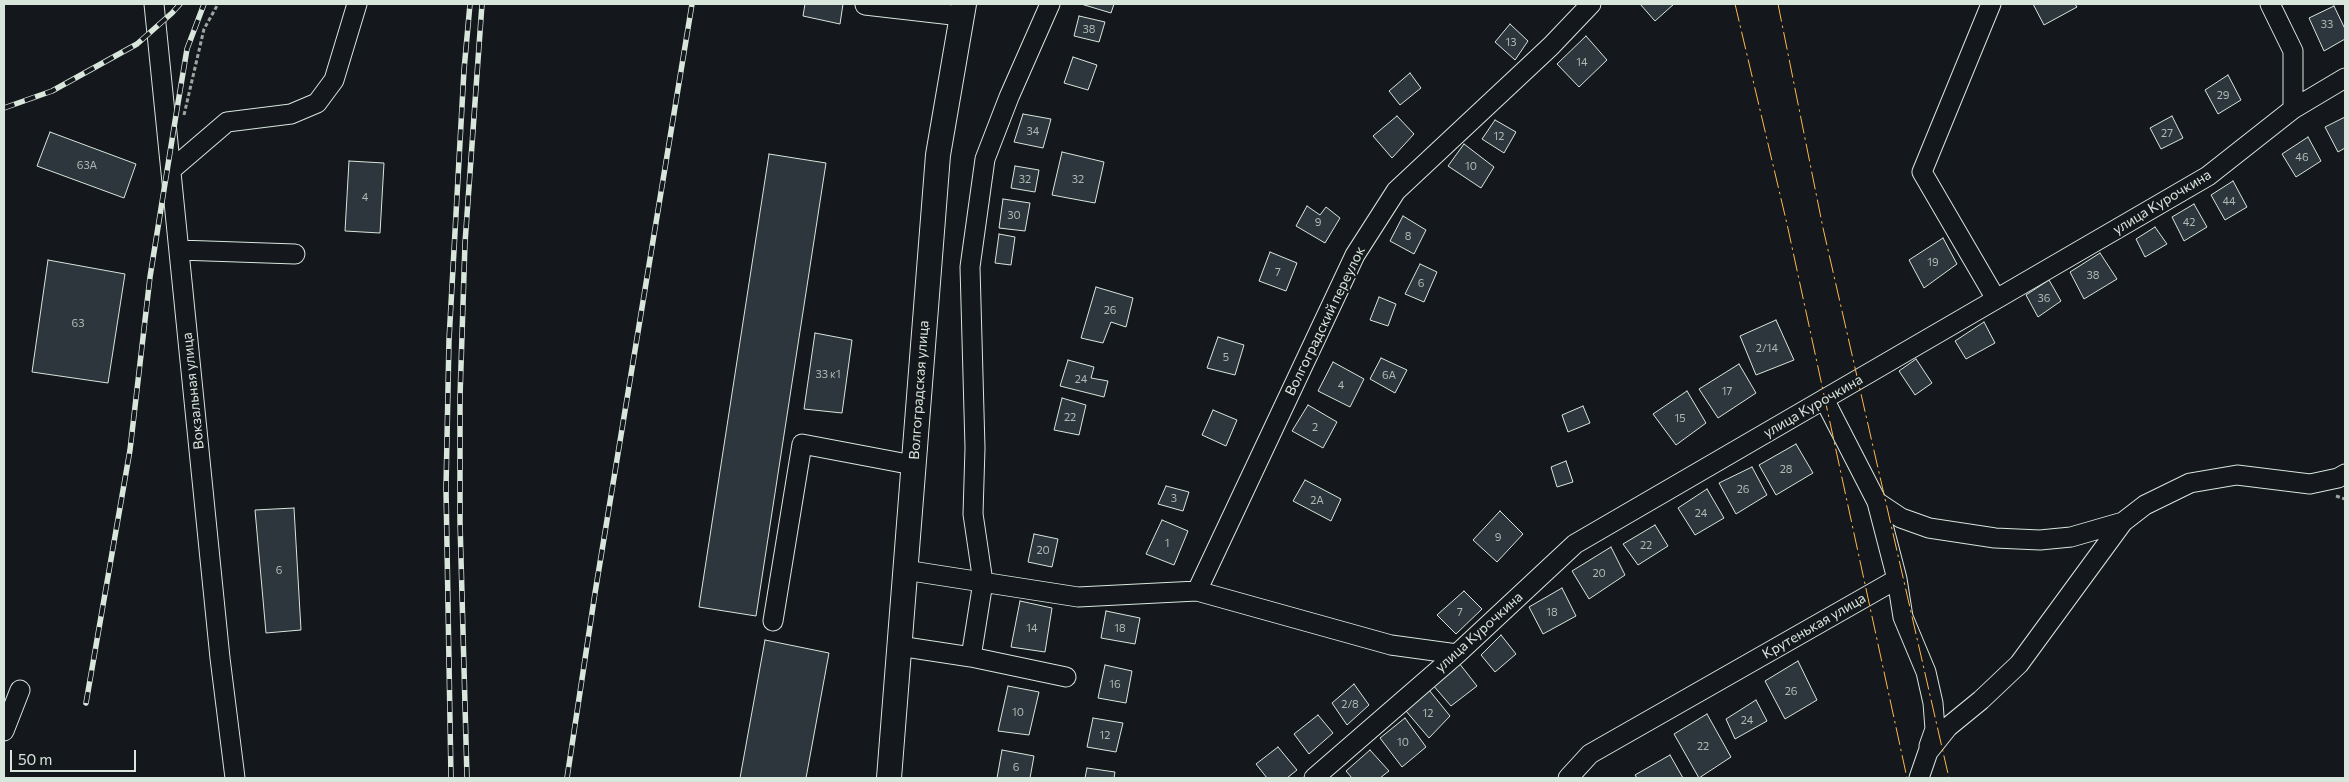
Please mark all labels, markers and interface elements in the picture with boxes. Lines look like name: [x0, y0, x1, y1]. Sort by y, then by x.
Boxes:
house number: 33: [2321, 17, 2333, 31]
house number: 38: [1083, 22, 1095, 36]
house number: 13: [1506, 35, 1516, 49]
house number: 14: [1576, 55, 1588, 69]
house number: 29: [2217, 88, 2229, 102]
house number: 34: [1027, 124, 1039, 138]
house number: 27: [2161, 126, 2173, 140]
house number: 12: [1494, 129, 1504, 143]
house number: 46: [2295, 150, 2309, 164]
house number: 63А: [77, 158, 97, 172]
house number: 10: [1465, 159, 1477, 173]
street label: улица Курочкина: [2110, 166, 2214, 238]
house number: 32: [1019, 172, 1031, 186]
house number: 32: [1072, 172, 1084, 186]
house number: 4: [362, 190, 368, 204]
house number: 44: [2222, 194, 2236, 208]
house number: 30: [1007, 208, 1021, 222]
house number: 9: [1315, 215, 1321, 229]
house number: 42: [2183, 215, 2195, 229]
house number: 8: [1405, 229, 1411, 243]
street label: Волгоградский переулок: [1281, 244, 1369, 398]
house number: 19: [1927, 255, 1939, 269]
house number: 7: [1275, 265, 1281, 279]
house number: 38: [2087, 268, 2099, 282]
house number: 6: [1418, 276, 1424, 290]
house number: 36: [2038, 291, 2050, 305]
house number: 26: [1104, 303, 1116, 317]
house number: 63: [72, 316, 84, 330]
street label: Волгоградская улица: [906, 320, 932, 460]
street label: Вокзальная улица: [178, 332, 208, 450]
house number: 2/14: [1756, 341, 1778, 355]
house number: 5: [1223, 350, 1229, 364]
house number: 33 к1: [815, 367, 841, 381]
house number: 6А: [1382, 368, 1396, 382]
street label: улица Курочкина: [1760, 371, 1866, 441]
house number: 24: [1075, 372, 1087, 386]
house number: 4: [1338, 378, 1344, 392]
house number: 17: [1722, 384, 1732, 398]
house number: 22: [1064, 410, 1076, 424]
house number: 15: [1674, 411, 1686, 425]
house number: 2: [1312, 420, 1318, 434]
house number: 28: [1780, 462, 1792, 476]
house number: 26: [1737, 482, 1749, 496]
house number: 3: [1171, 491, 1177, 505]
house number: 2А: [1310, 493, 1324, 507]
house number: 24: [1695, 506, 1707, 520]
house number: 9: [1495, 530, 1501, 544]
house number: 1: [1165, 536, 1169, 550]
house number: 22: [1640, 538, 1652, 552]
house number: 20: [1036, 543, 1050, 557]
house number: 6: [276, 563, 282, 577]
house number: 20: [1592, 566, 1606, 580]
street label: улица Курочкина: [1432, 588, 1526, 676]
street label: Крутенькая улица: [1759, 590, 1869, 662]
house number: 7: [1457, 605, 1463, 619]
house number: 18: [1546, 605, 1558, 619]
house number: 14: [1026, 621, 1038, 635]
house number: 18: [1114, 621, 1126, 635]
house number: 16: [1109, 677, 1121, 691]
house number: 26: [1785, 684, 1797, 698]
house number: 2/8: [1341, 697, 1359, 711]
house number: 10: [1012, 705, 1024, 719]
house number: 12: [1423, 706, 1433, 720]
house number: 24: [1741, 713, 1753, 727]
house number: 12: [1100, 728, 1110, 742]
house number: 10: [1397, 735, 1409, 749]
house number: 22: [1697, 739, 1709, 753]
scale bar: [12, 740, 139, 772]
text: 50 m: [18, 750, 52, 768]
house number: 6: [1013, 760, 1019, 774]

